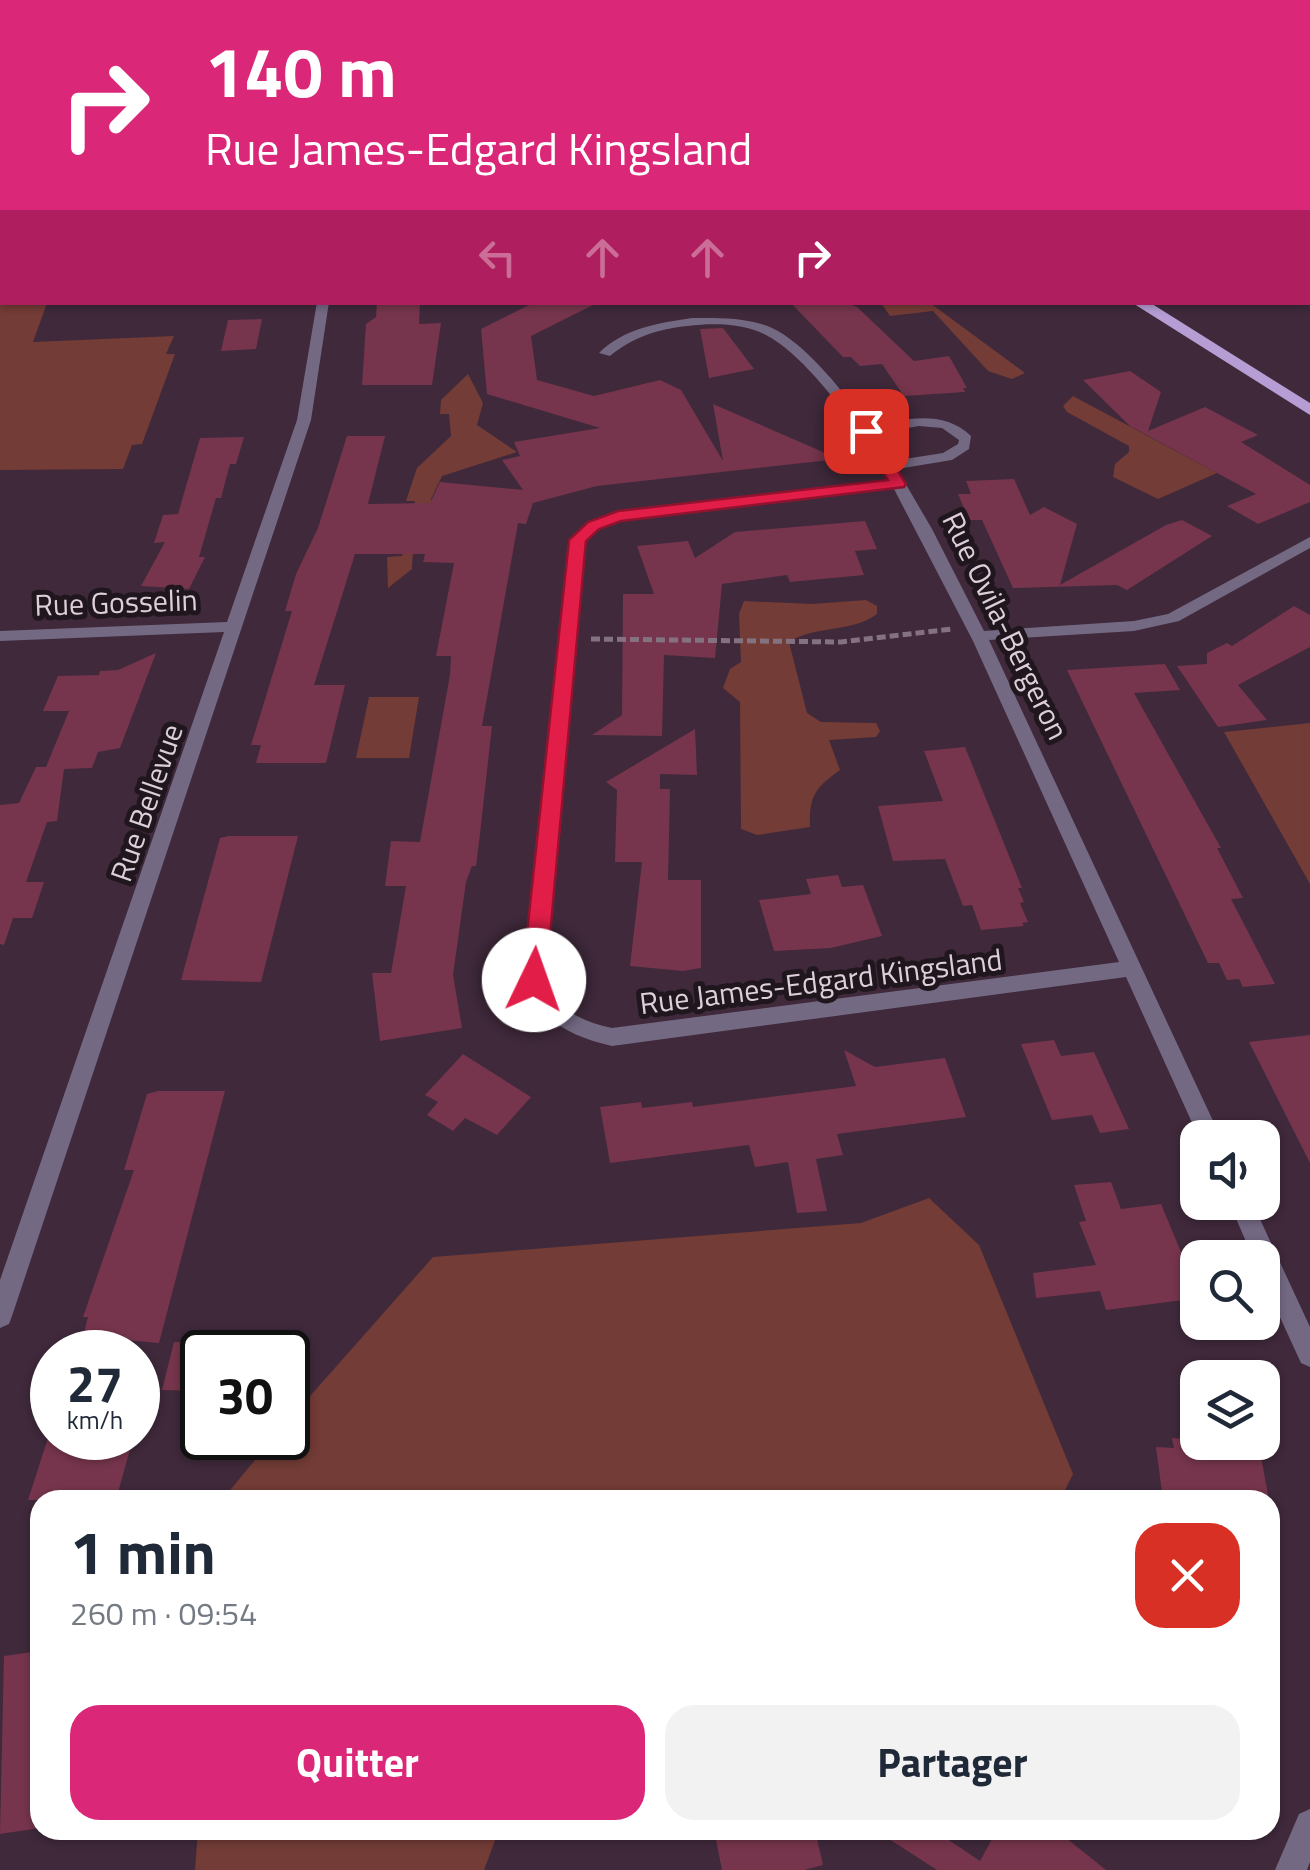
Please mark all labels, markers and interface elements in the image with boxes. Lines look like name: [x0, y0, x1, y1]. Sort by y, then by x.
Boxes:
text: 140 m: [205, 18, 397, 124]
icon: right: [40, 40, 170, 170]
text: Rue James-Edgard Kingsland: [205, 114, 752, 182]
icon: left: [470, 230, 525, 285]
icon: ahead: [575, 230, 630, 285]
icon: ahead: [680, 230, 735, 285]
icon: right: [785, 230, 840, 285]
pin: [824, 389, 909, 474]
icon: arrive: [839, 404, 894, 459]
street label: Rue Ovila-Bergeron: [931, 504, 1081, 747]
street label: Rue Gosselin: [34, 576, 198, 628]
street label: Rue Bellevue: [98, 718, 194, 888]
position arrow: [482, 928, 586, 1032]
street label: Rue James-Edgard Kingsland: [637, 936, 1005, 1026]
map controls: [1180, 1120, 1280, 1460]
button: sound: [1180, 1120, 1280, 1220]
button: search: [1180, 1240, 1280, 1340]
speed limit sign: 30: [180, 1330, 310, 1460]
text: 27: [67, 1345, 123, 1421]
button: layers: [1180, 1360, 1280, 1460]
text: km/h: [67, 1401, 123, 1439]
text: 1 min: [70, 1506, 216, 1597]
button: close: [1135, 1523, 1240, 1628]
text: 260 m · 09:54: [70, 1589, 257, 1637]
button: Quitter: [70, 1705, 645, 1820]
button: Partager: [665, 1705, 1240, 1820]

